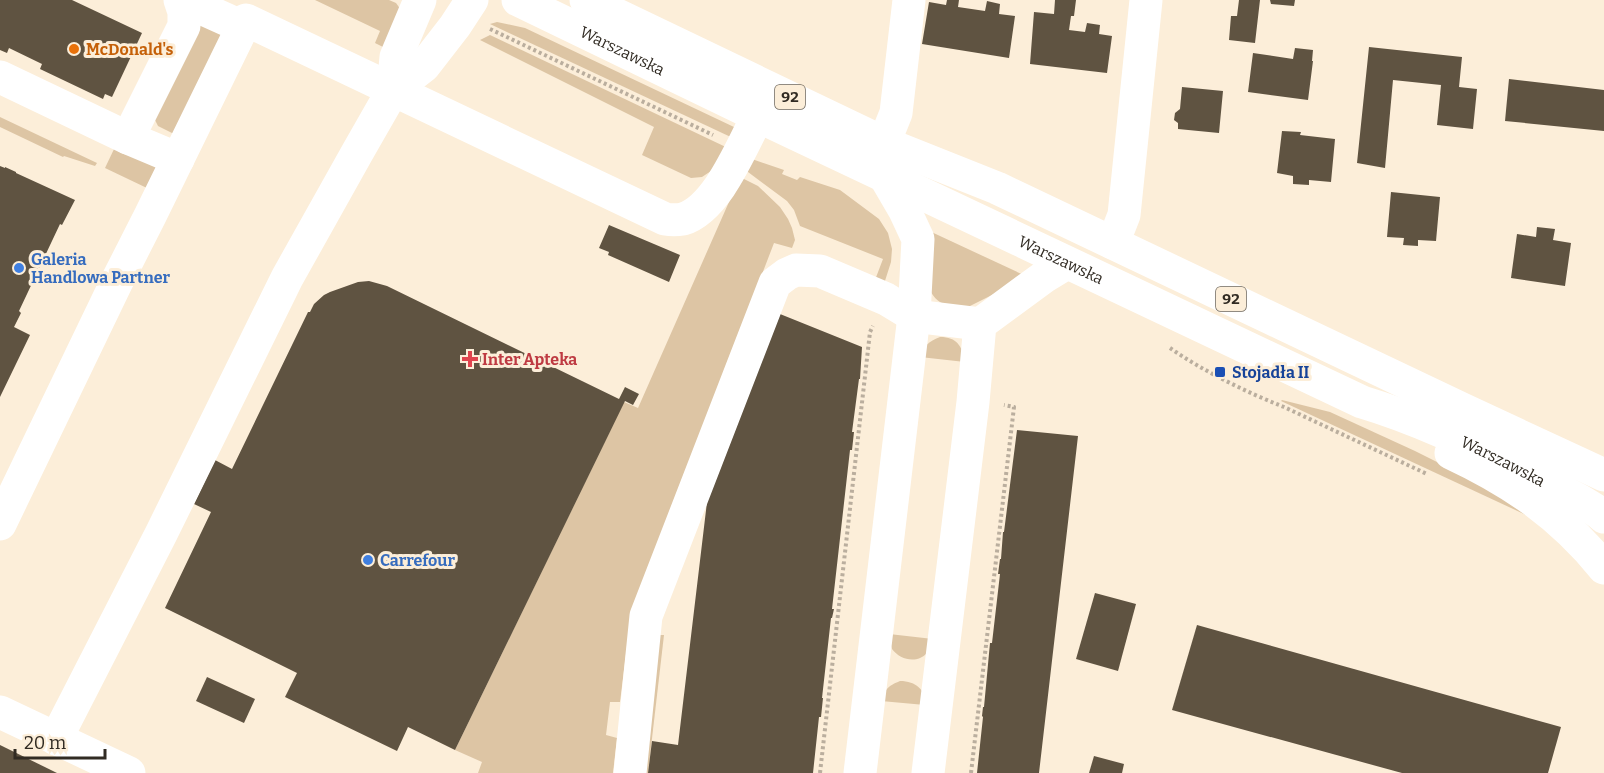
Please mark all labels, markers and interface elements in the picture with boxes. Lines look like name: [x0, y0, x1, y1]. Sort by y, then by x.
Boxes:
street label: Warszawska: [577, 22, 668, 80]
place label: McDonald's: [86, 40, 173, 59]
marker: McDonald's: [67, 42, 81, 56]
road number: 92: [775, 85, 805, 109]
street label: Warszawska: [1015, 232, 1107, 288]
place label: Galeria Handlowa Partner: [31, 250, 171, 287]
marker: Galeria Handlowa Partner: [12, 261, 26, 275]
road number: 92: [1216, 287, 1246, 311]
place label: Inter Apteka: [482, 350, 577, 369]
marker: Inter Apteka: [463, 352, 477, 366]
place label: Stojadła II: [1232, 363, 1310, 382]
marker: Stojadła II: [1213, 365, 1227, 379]
street label: Warszawska: [1458, 432, 1549, 491]
place label: Carrefour: [380, 551, 455, 570]
marker: Carrefour: [361, 553, 375, 567]
scale bar: [15, 722, 105, 760]
text: 20 m: [24, 732, 66, 754]

